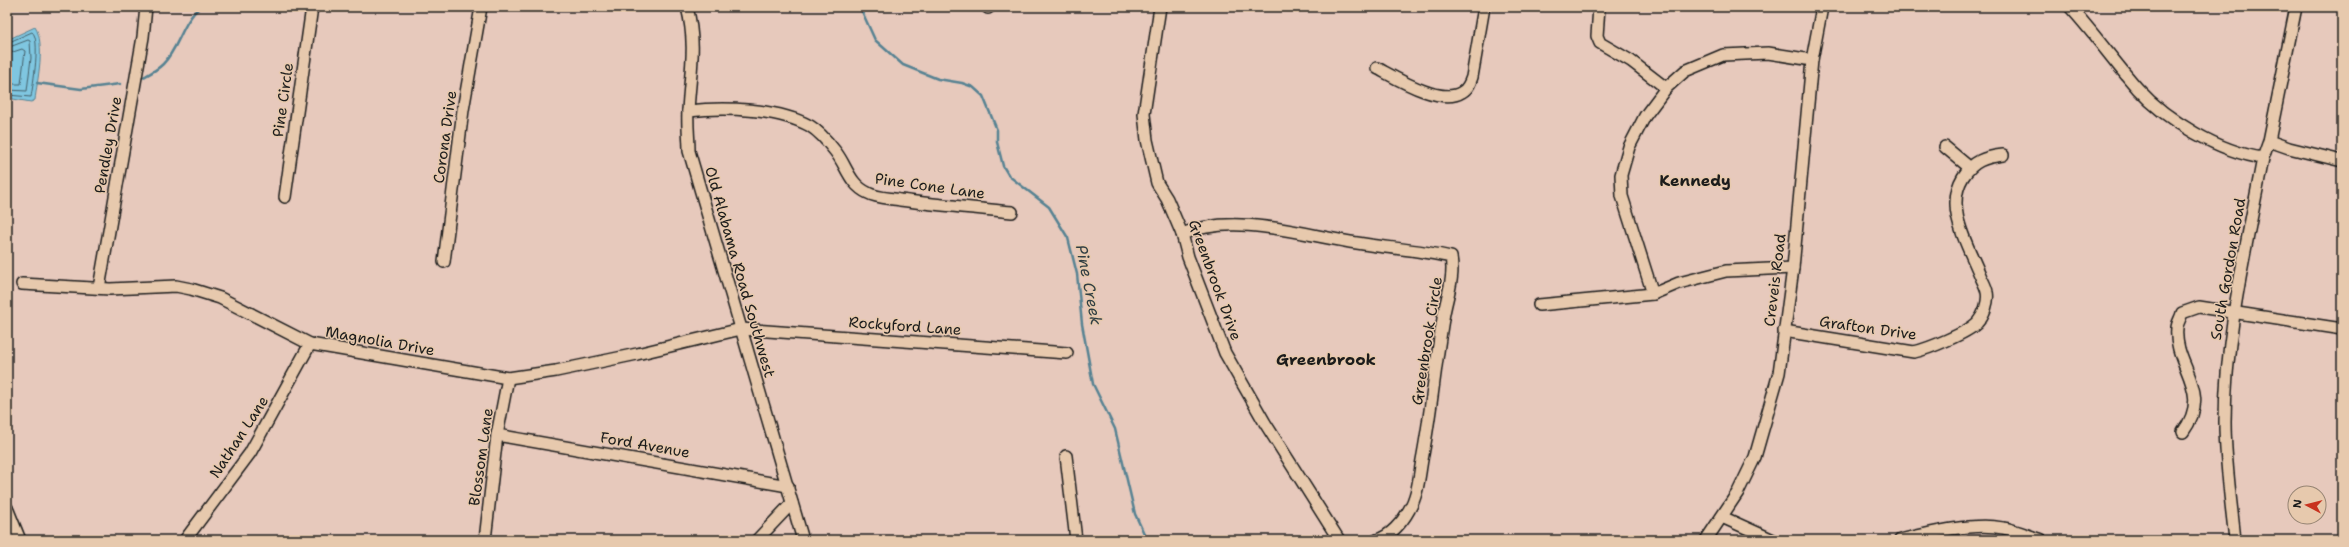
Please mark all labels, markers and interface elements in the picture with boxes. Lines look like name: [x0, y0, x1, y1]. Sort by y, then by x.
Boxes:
street label: Pine Circle: [268, 62, 298, 138]
street label: Corona Drive: [429, 89, 461, 185]
street label: Pendley Drive: [90, 95, 126, 195]
street label: Old Alabama Road Southwest: [700, 164, 780, 380]
street label: Pine Cone Lane: [874, 168, 986, 204]
district label: Kennedy: [1659, 170, 1731, 191]
street label: South Gordon Road: [2206, 196, 2250, 342]
street label: Greenbrook Drive: [1184, 217, 1246, 343]
street label: Creveis Road: [1759, 232, 1791, 328]
water label: Pine Creek: [1071, 243, 1107, 327]
street label: Greenbrook Circle: [1407, 275, 1447, 407]
street label: Grafton Drive: [1818, 311, 1918, 345]
street label: Rockyford Lane: [848, 312, 962, 340]
street label: Magnolia Drive: [324, 322, 436, 360]
district label: Greenbrook: [1276, 349, 1376, 370]
street label: Nathan Lane: [205, 392, 273, 482]
street label: Blossom Lane: [464, 407, 498, 507]
street label: Ford Avenue: [599, 427, 691, 463]
north arrow: [2287, 485, 2327, 525]
text: N: [2290, 498, 2306, 509]

